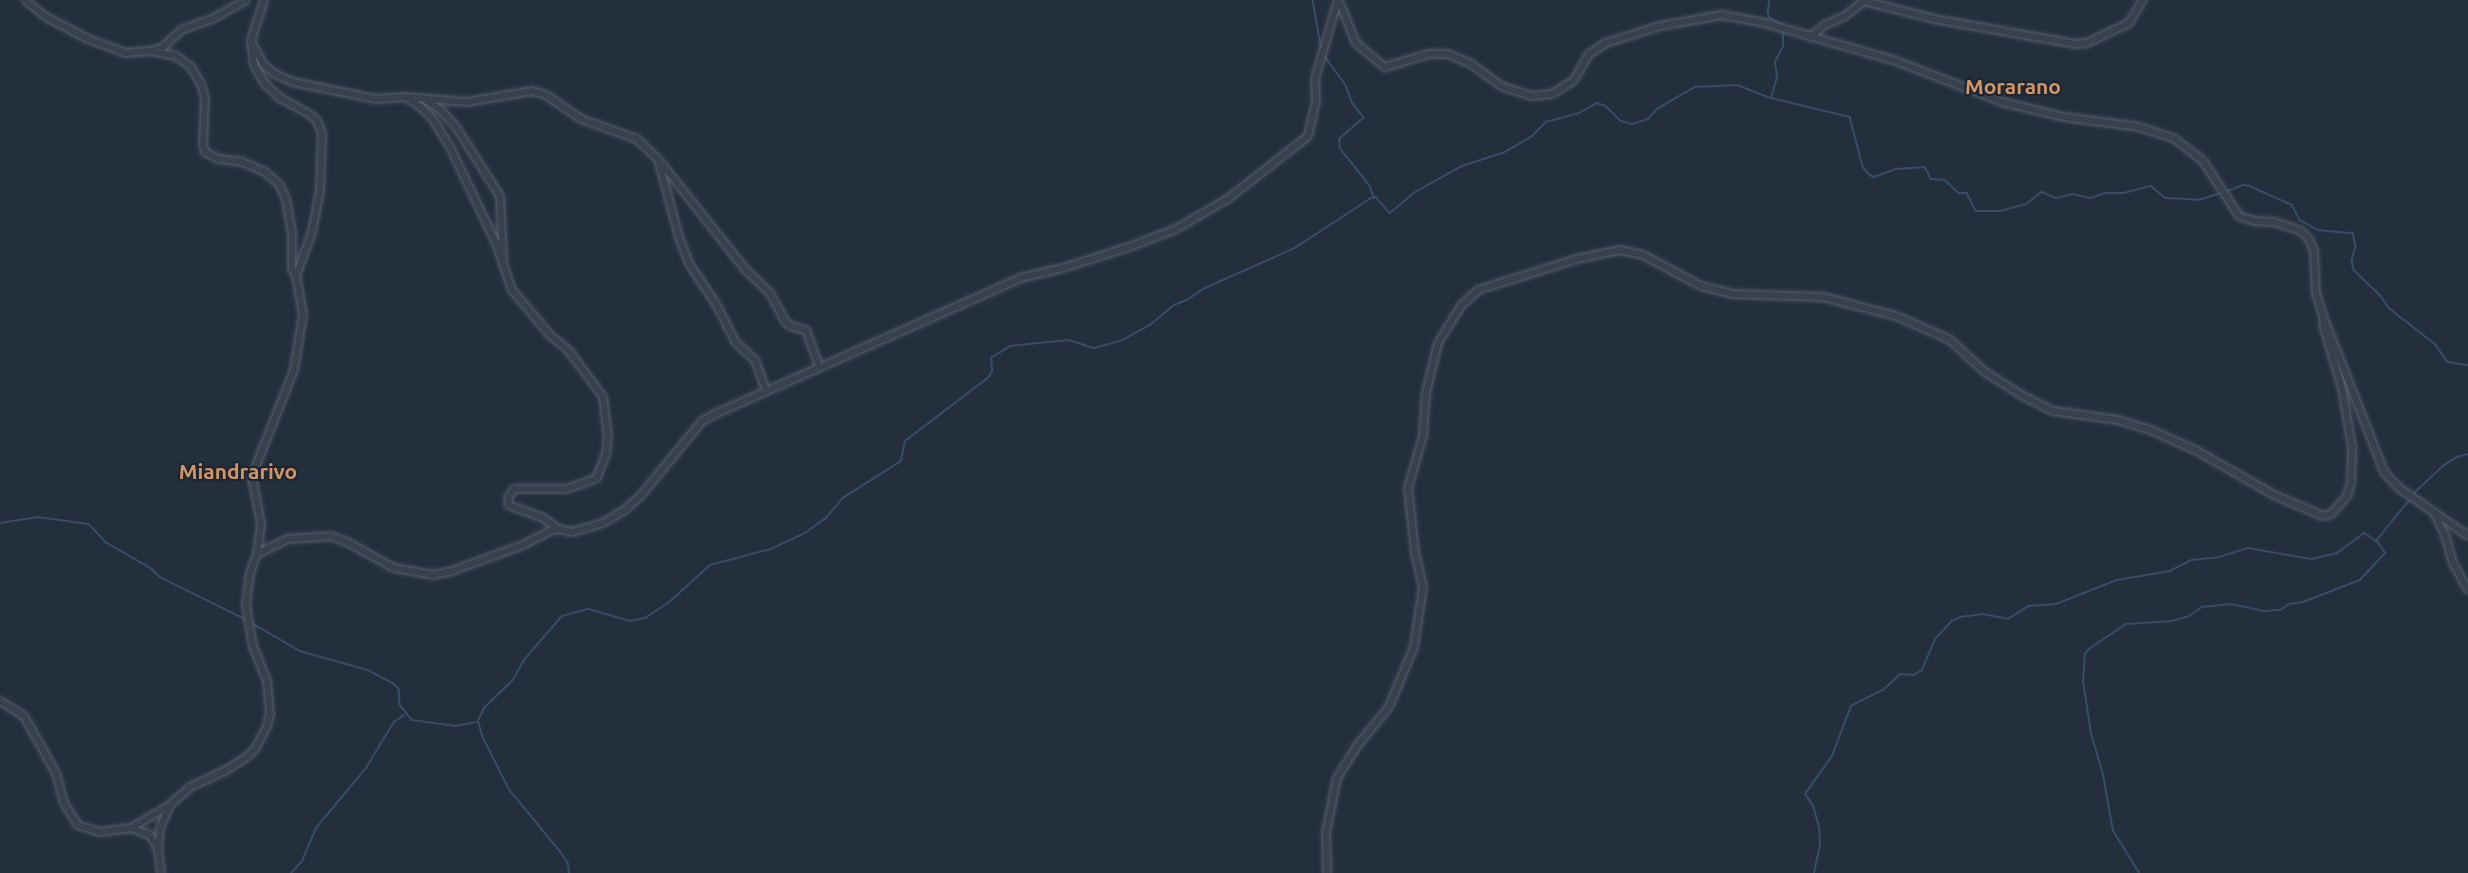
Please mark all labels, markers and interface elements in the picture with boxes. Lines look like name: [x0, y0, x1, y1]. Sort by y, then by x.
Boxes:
district label: Morarano: [1965, 73, 2061, 99]
district label: Miandrarivo: [179, 458, 297, 484]

